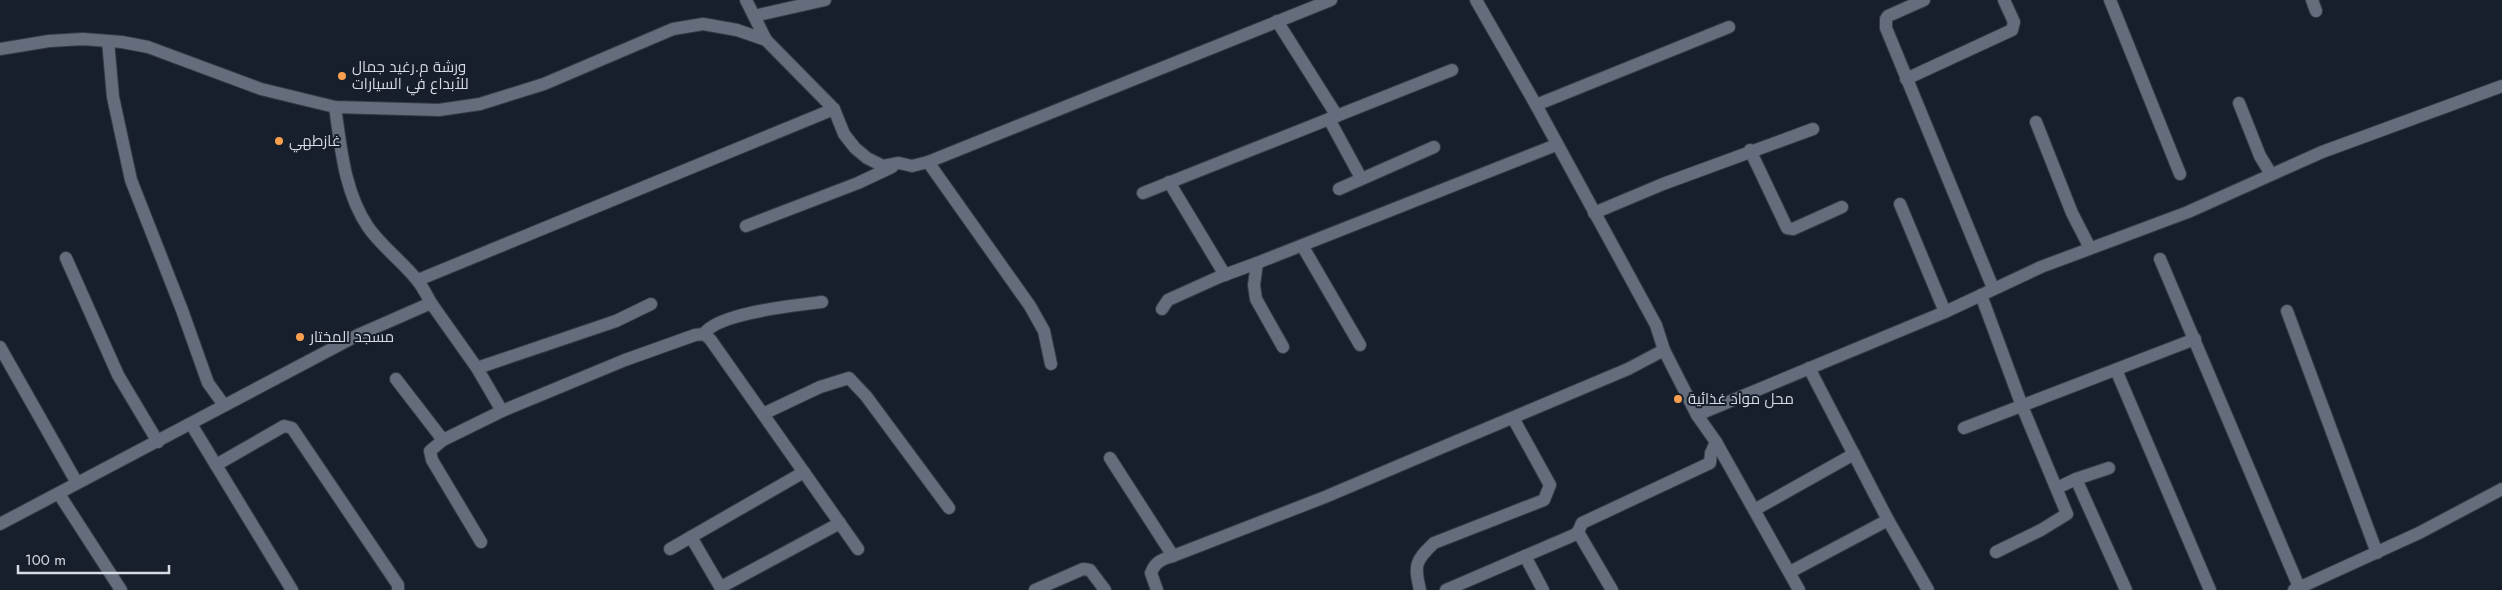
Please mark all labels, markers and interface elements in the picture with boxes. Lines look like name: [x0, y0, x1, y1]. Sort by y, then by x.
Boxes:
place label: ورشة م.رغيد جمال للأبداع في السيارات: [352, 56, 469, 96]
marker: ورشة م.رغيد جمال للأبداع في السيارات: [336, 70, 348, 82]
place label: غازطهي: [289, 130, 341, 153]
marker: غازطهي: [273, 135, 285, 147]
place label: مسجد المختار: [309, 326, 394, 348]
marker: مسجد المختار: [294, 331, 306, 343]
place label: محل مواد غذائية: [1688, 388, 1794, 410]
marker: محل مواد غذائية: [1672, 393, 1684, 405]
scale bar: [18, 542, 169, 574]
text: 100 m: [25, 549, 66, 571]

